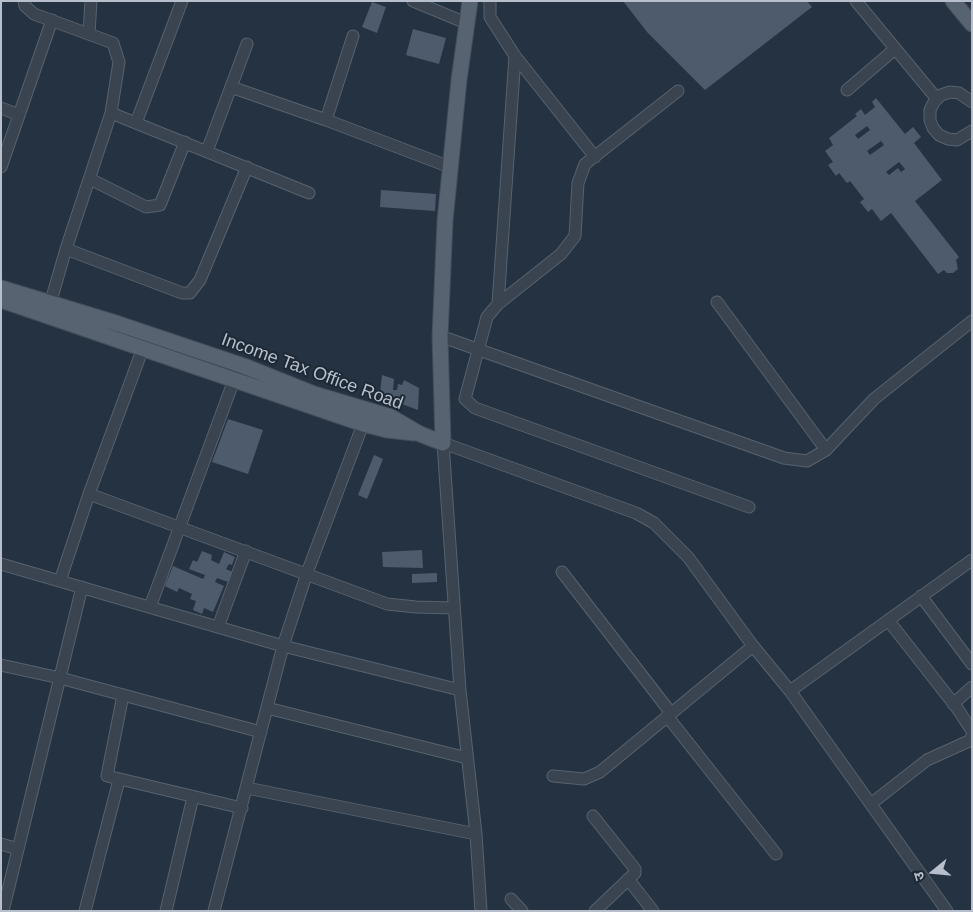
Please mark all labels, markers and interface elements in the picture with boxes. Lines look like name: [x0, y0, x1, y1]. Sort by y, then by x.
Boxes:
street label: Income Tax Office Road: [218, 329, 406, 415]
north arrow: [908, 847, 958, 897]
text: उ: [910, 870, 928, 883]

